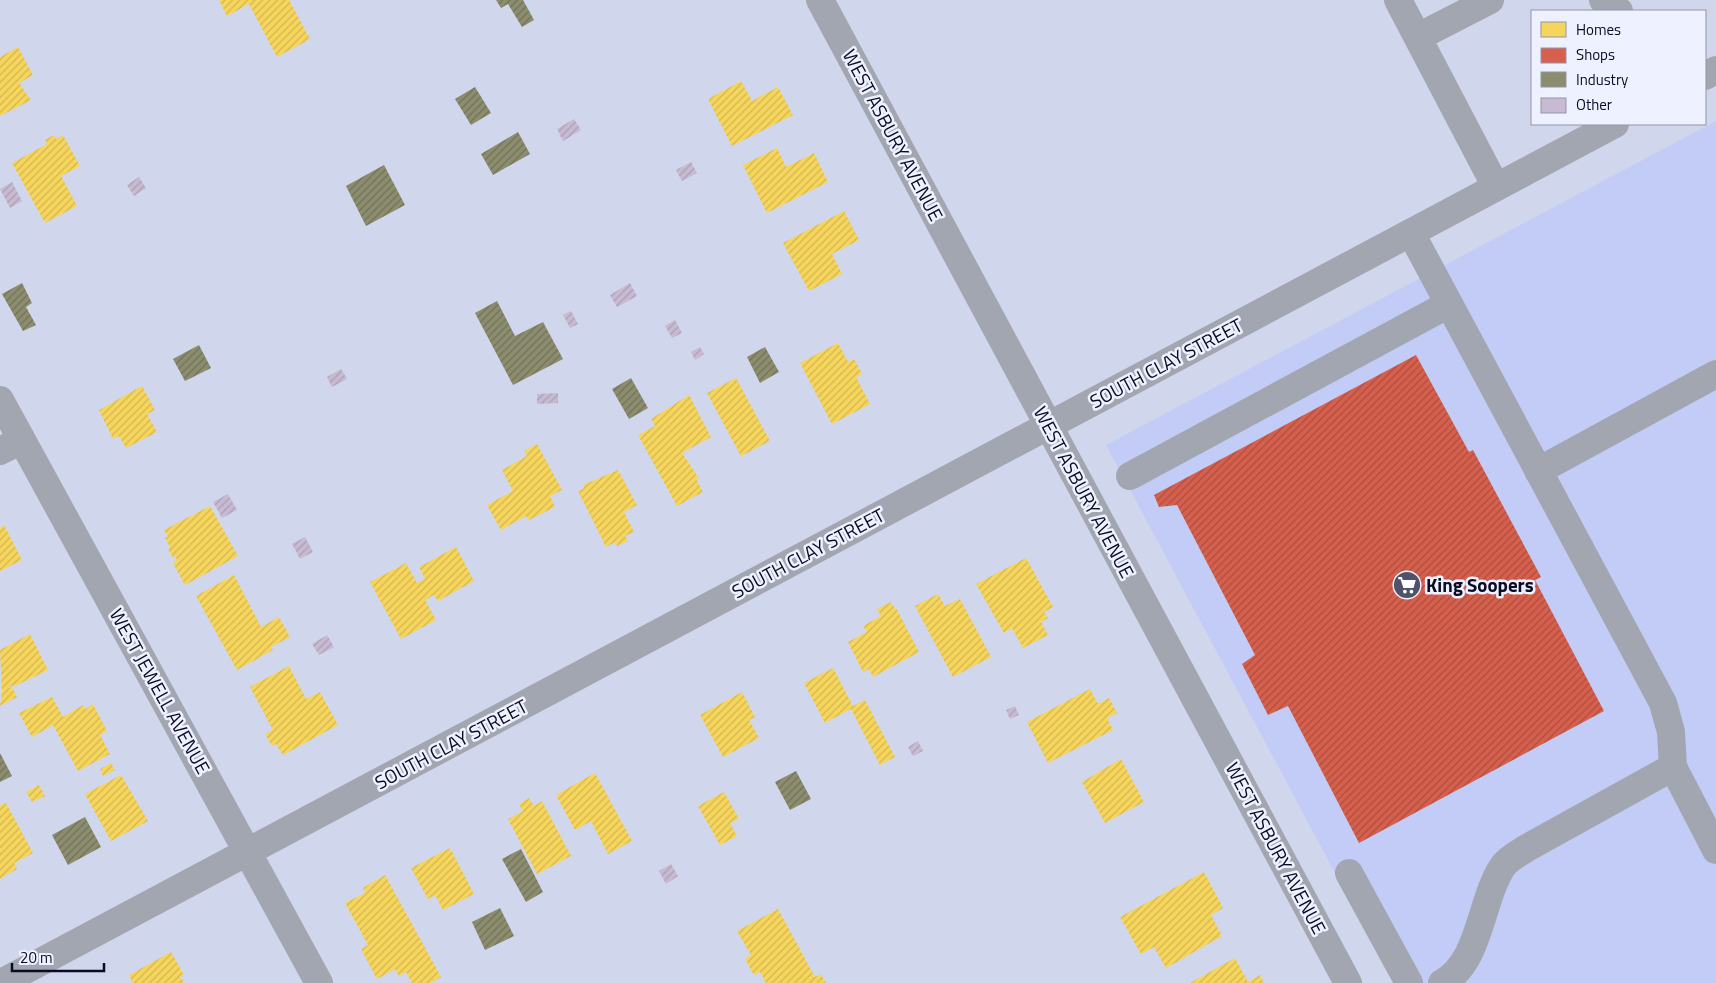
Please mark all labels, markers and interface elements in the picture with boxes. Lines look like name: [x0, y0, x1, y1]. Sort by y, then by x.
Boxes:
legend: [1531, 10, 1706, 125]
text: Homes: [1576, 18, 1621, 41]
text: Shops: [1576, 43, 1615, 66]
street label: WEST ASBURY AVENUE: [836, 44, 951, 226]
text: Industry: [1576, 68, 1628, 91]
text: Other: [1576, 93, 1612, 116]
street label: SOUTH CLAY STREET: [1084, 310, 1247, 415]
street label: WEST ASBURY AVENUE: [1027, 401, 1142, 583]
street label: SOUTH CLAY STREET: [726, 500, 889, 605]
supermarket icon: King Soopers: [1392, 570, 1422, 600]
place label: King Soopers: [1426, 570, 1534, 599]
street label: WEST JEWELL AVENUE: [103, 603, 218, 779]
street label: SOUTH CLAY STREET: [369, 691, 532, 796]
street label: WEST ASBURY AVENUE: [1219, 757, 1334, 939]
scale bar: [12, 940, 105, 972]
text: 20 m: [20, 946, 53, 969]

